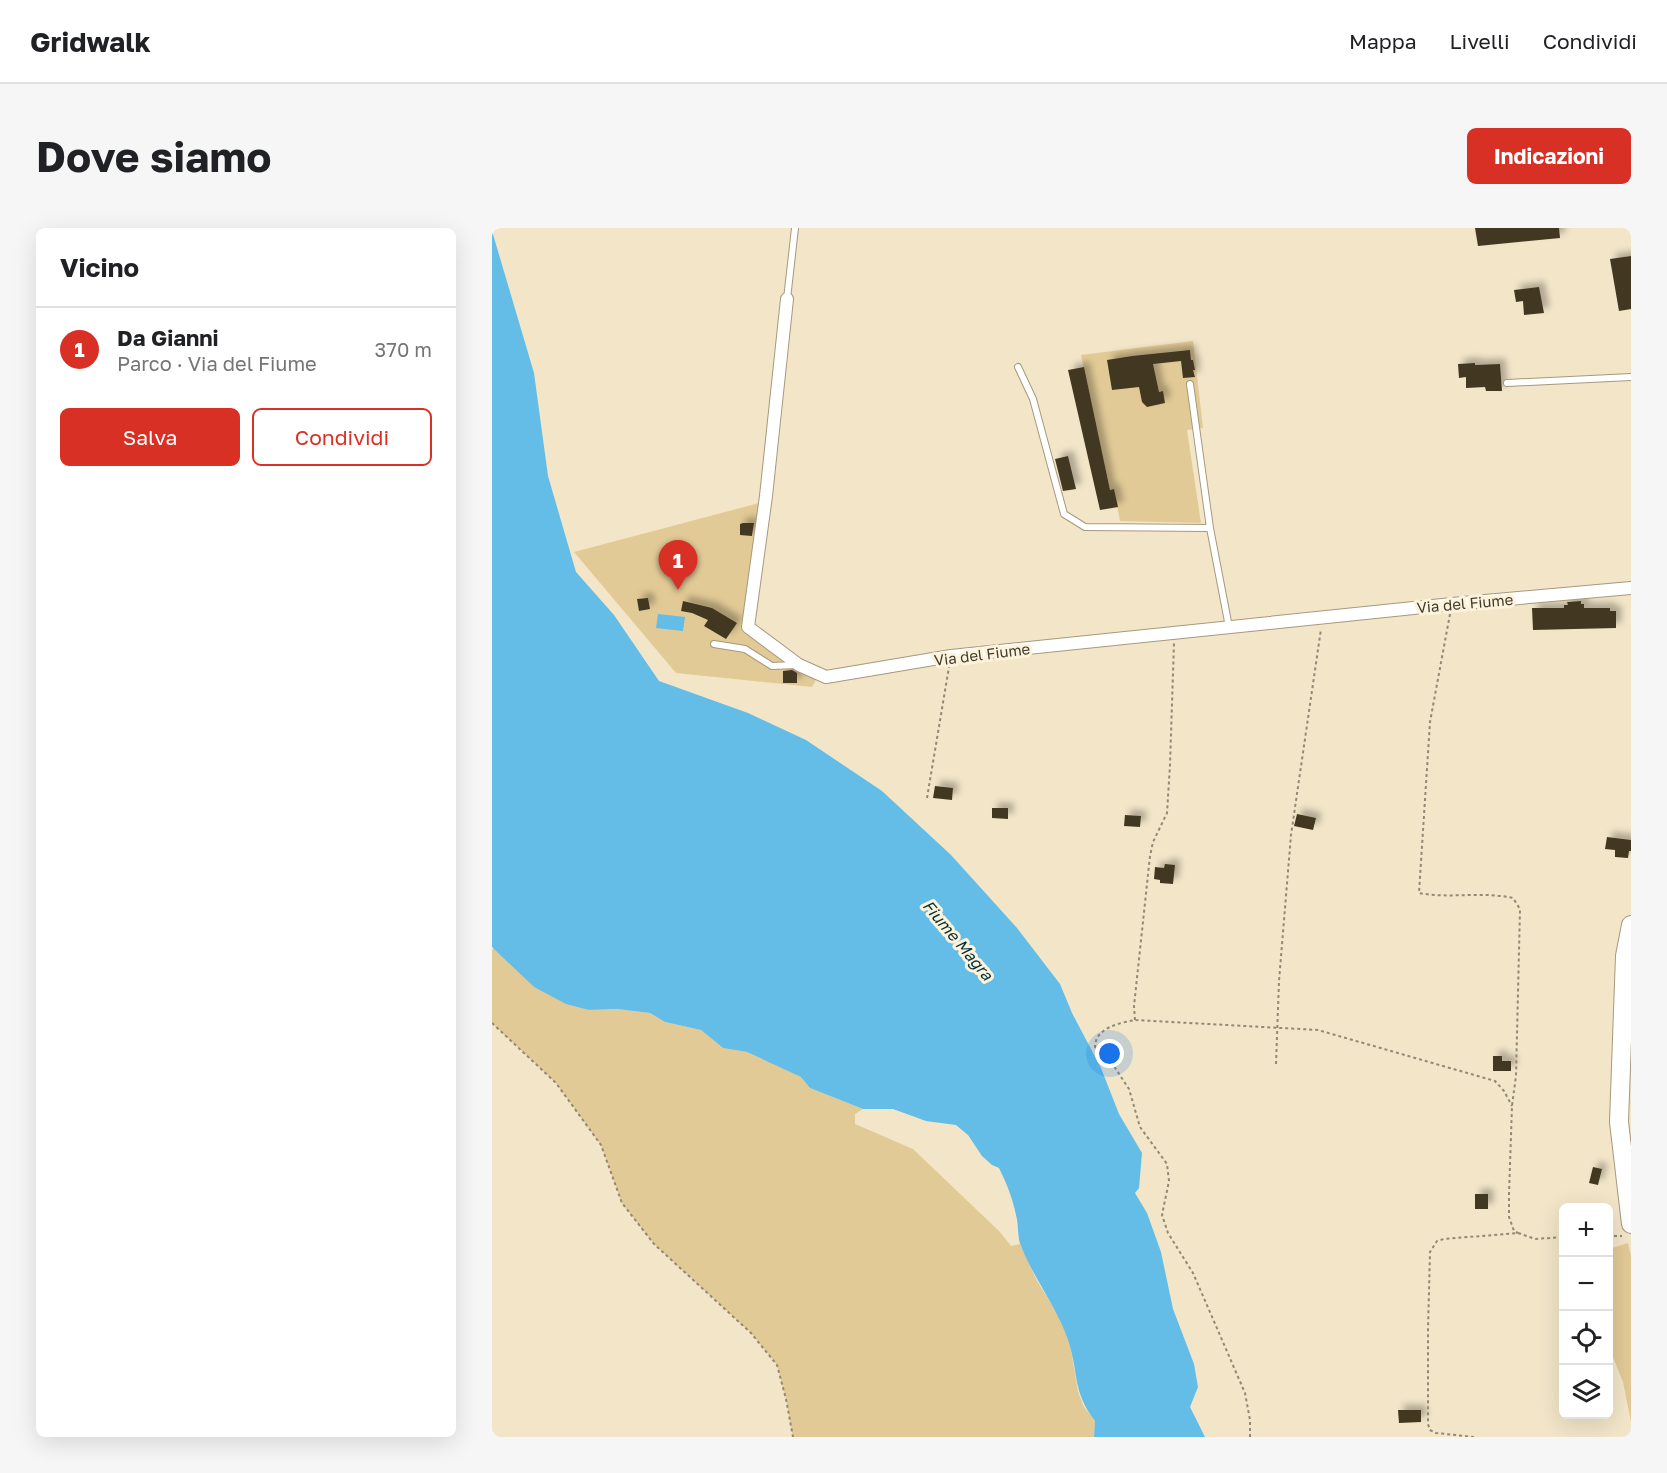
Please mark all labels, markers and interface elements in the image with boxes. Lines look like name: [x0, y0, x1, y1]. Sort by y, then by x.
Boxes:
text: Gridwalk: [30, 25, 151, 58]
text: Mappa: [1349, 28, 1417, 54]
text: Livelli: [1450, 28, 1510, 54]
text: Condividi: [1543, 28, 1637, 54]
button: Indicazioni: [1467, 128, 1631, 184]
text: Dove siamo: [36, 131, 271, 181]
text: Vicino: [60, 252, 139, 283]
text: Da Gianni: [117, 324, 219, 351]
text: 1: [74, 337, 85, 361]
text: 370 m: [375, 337, 432, 361]
text: Parco · Via del Fiume: [117, 351, 317, 375]
button: Salva: [60, 408, 240, 466]
button: Condividi: [252, 408, 432, 466]
pin: 1: [658, 540, 698, 590]
street label: Via del Fiume: [1416, 590, 1514, 616]
street label: Via del Fiume: [933, 639, 1031, 669]
water label: Fiume Magra: [919, 896, 998, 985]
your location: [1095, 1039, 1124, 1068]
map controls: [1559, 1203, 1613, 1419]
button: +: [1559, 1203, 1613, 1257]
button: −: [1559, 1257, 1613, 1311]
button: locate: [1559, 1311, 1613, 1365]
button: layers: [1559, 1365, 1613, 1419]

